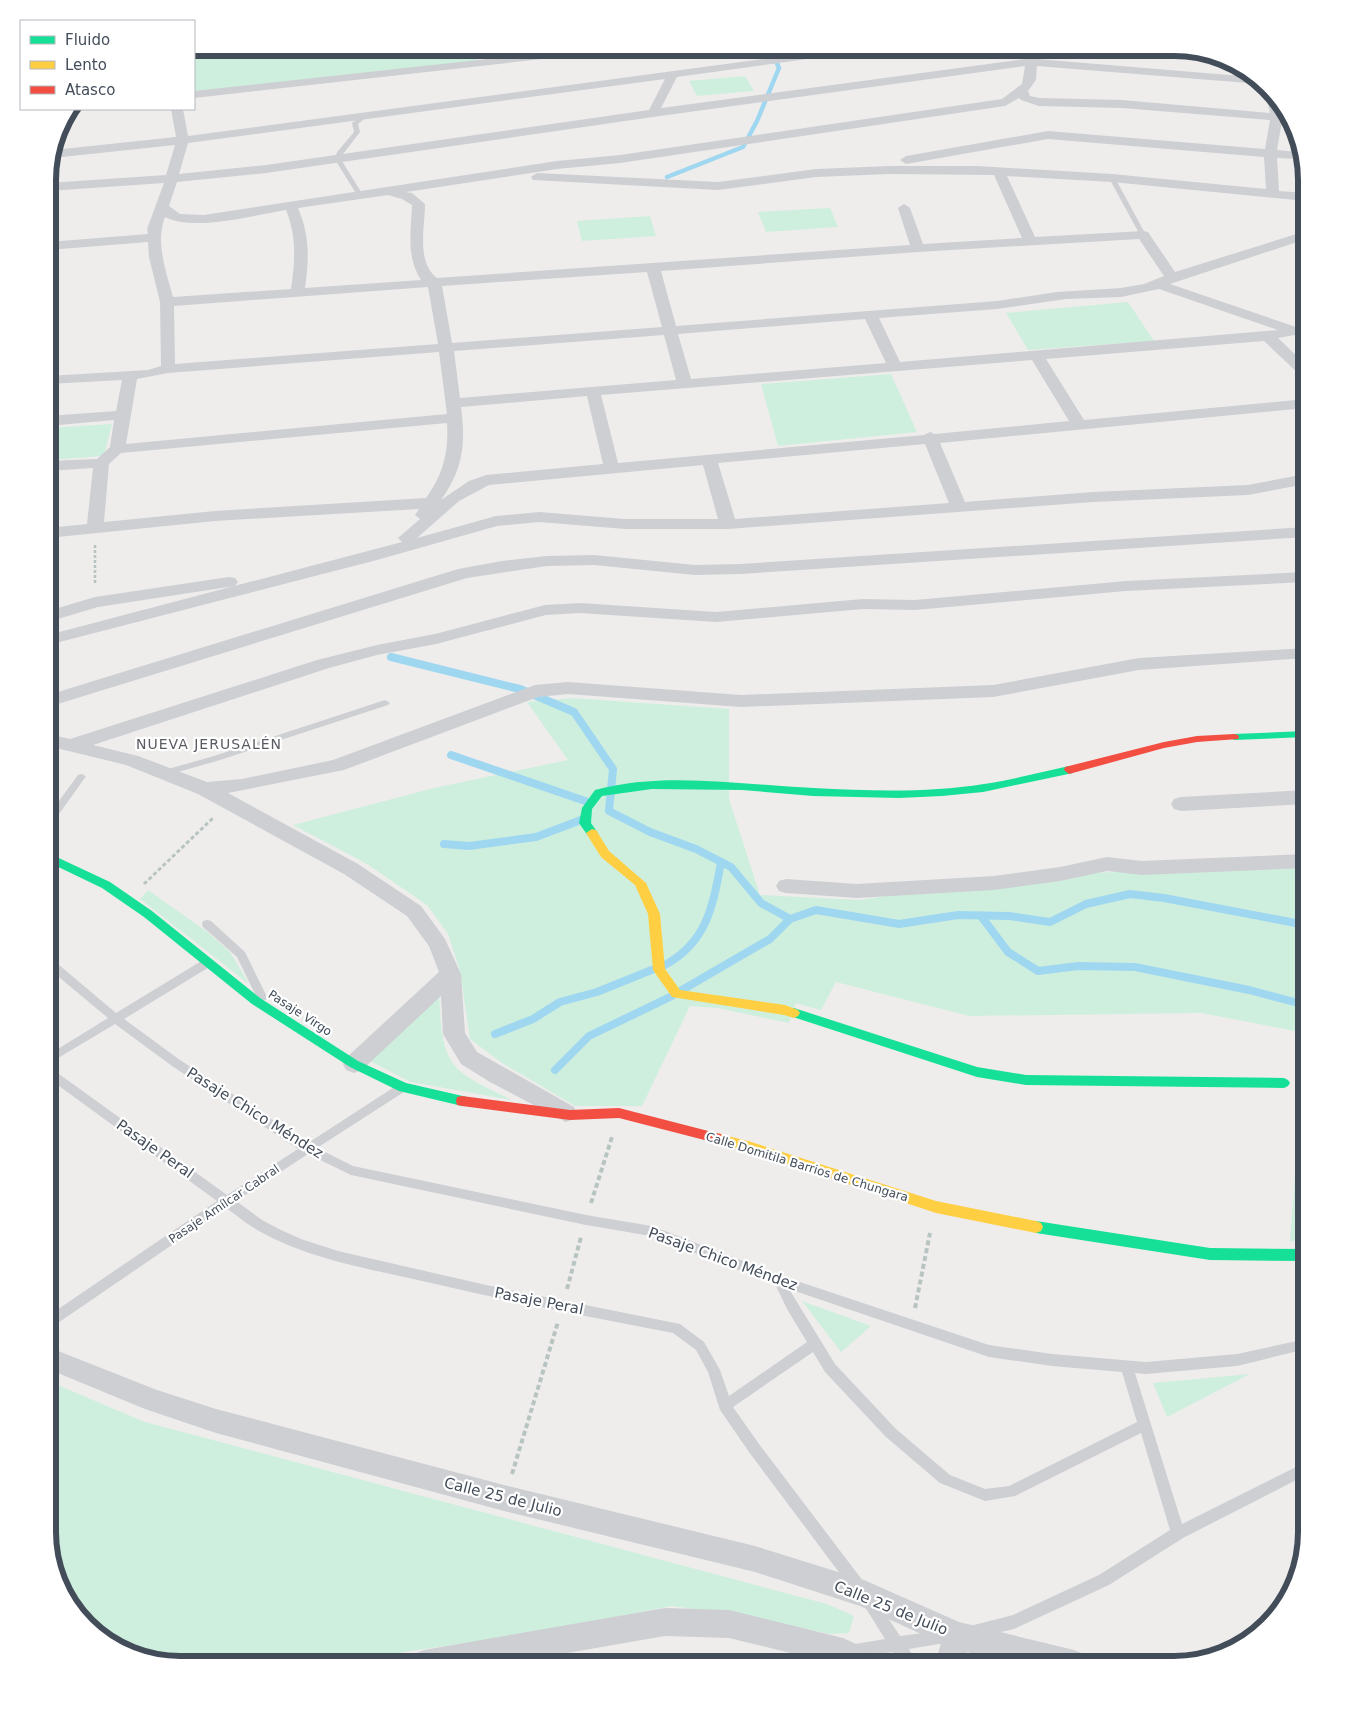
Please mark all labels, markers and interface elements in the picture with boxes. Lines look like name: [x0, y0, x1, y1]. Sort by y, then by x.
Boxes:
legend: [20, 20, 195, 110]
text: Fluido: [65, 31, 110, 49]
text: Lento: [65, 56, 107, 74]
text: Atasco: [65, 81, 115, 99]
district label: NUEVA JERUSALÉN: [136, 736, 282, 752]
street label: Pasaje Virgo: [266, 987, 334, 1039]
street label: Pasaje Chico Méndez: [183, 1064, 327, 1162]
street label: Pasaje Peral: [113, 1116, 197, 1182]
street label: Calle Domitila Barrios de Chungara: [704, 1129, 910, 1205]
street label: Pasaje Amílcar Cabral: [166, 1162, 282, 1246]
street label: Pasaje Chico Méndez: [646, 1224, 800, 1294]
street label: Pasaje Peral: [493, 1284, 585, 1318]
street label: Calle 25 de Julio: [442, 1474, 564, 1520]
street label: Calle 25 de Julio: [832, 1577, 950, 1639]

